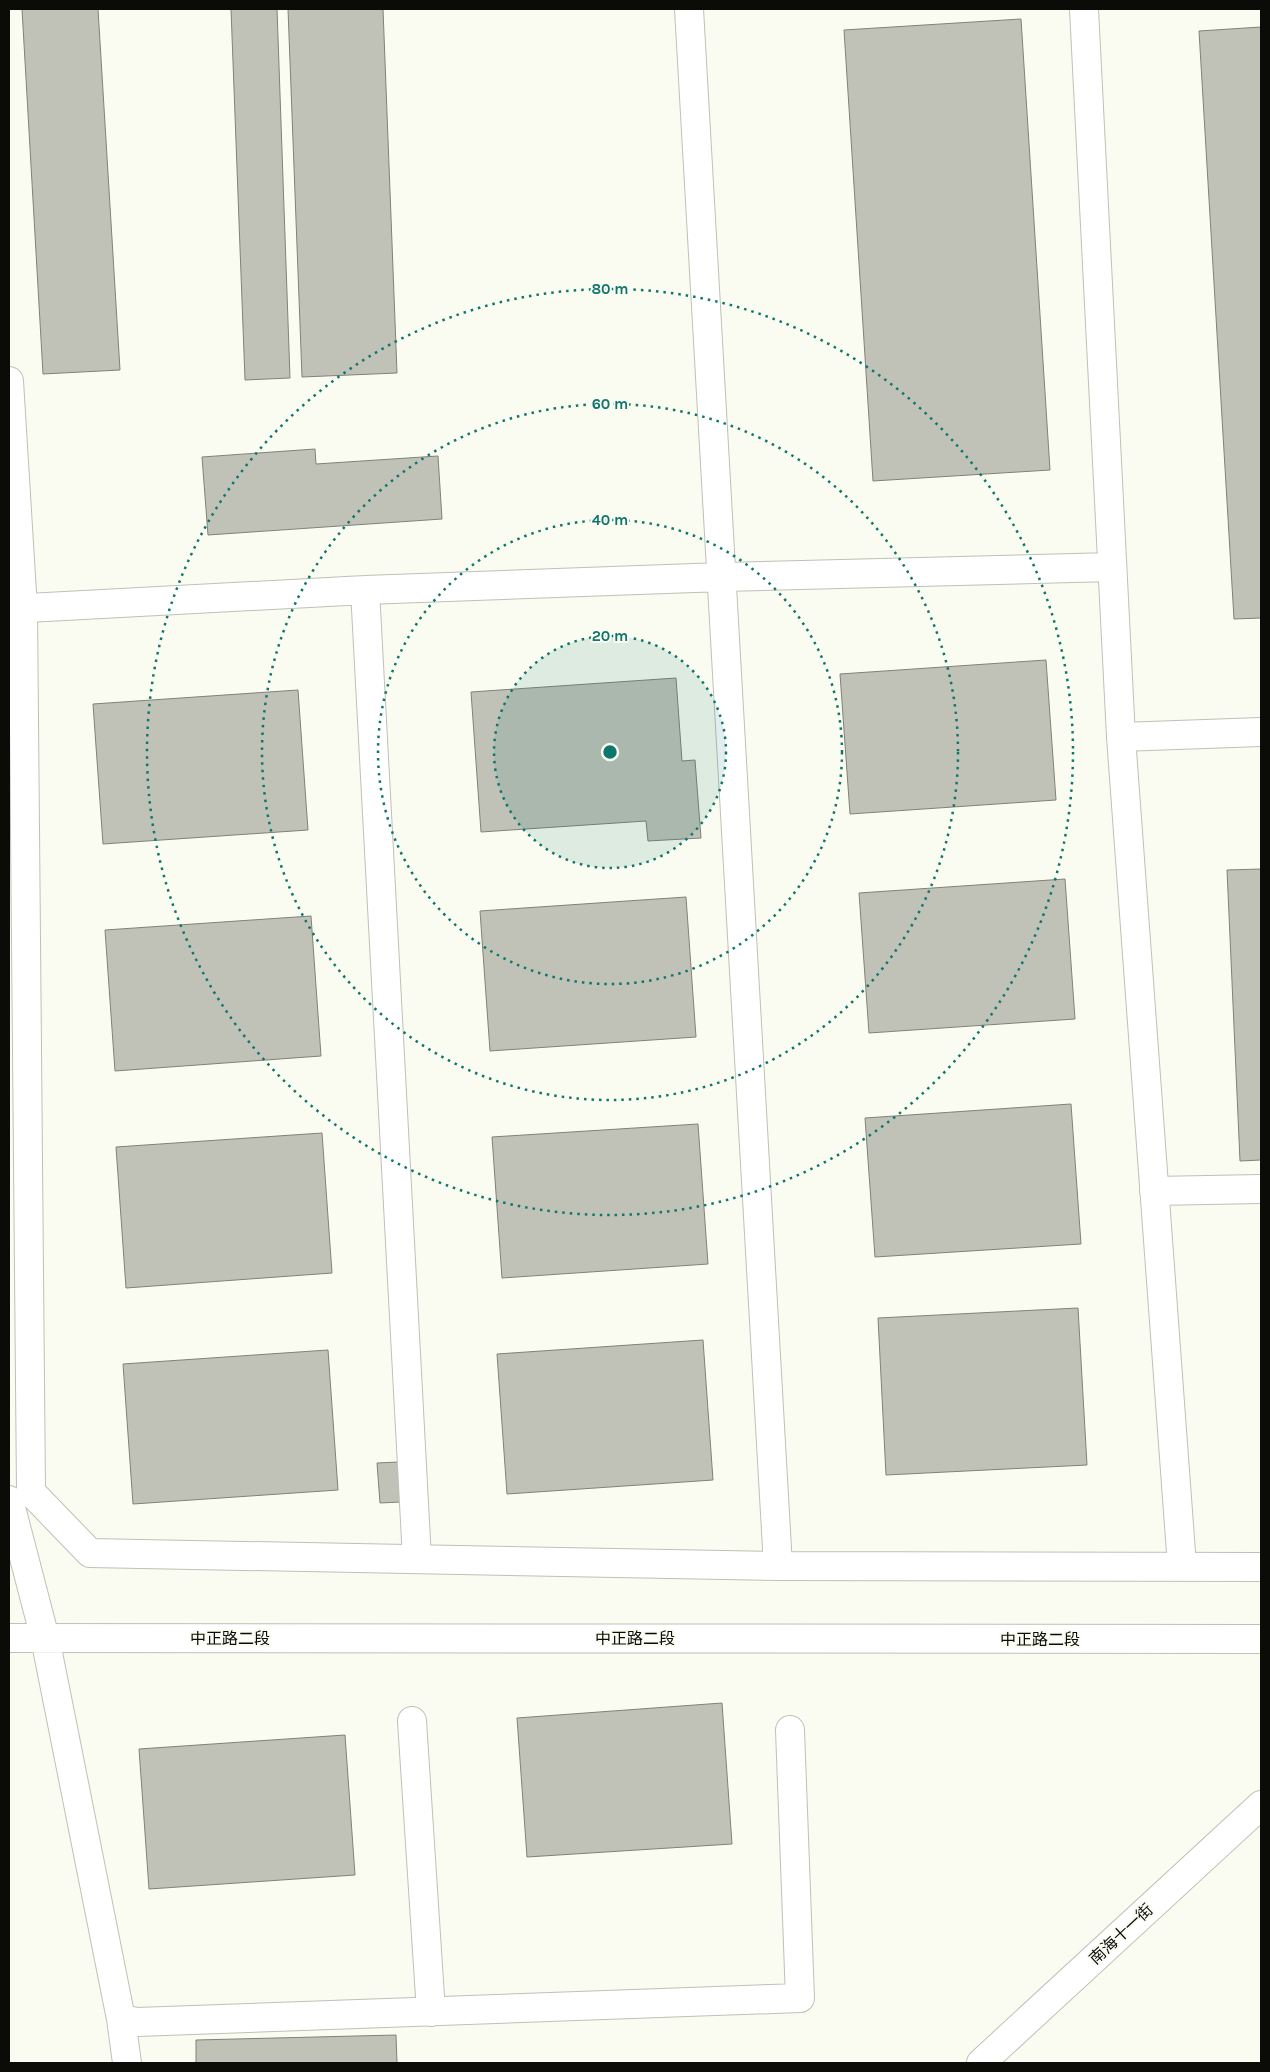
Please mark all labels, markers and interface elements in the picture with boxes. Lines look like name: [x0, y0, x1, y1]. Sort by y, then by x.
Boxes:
text: 80 m: [591, 280, 629, 298]
text: 60 m: [592, 395, 628, 413]
text: 40 m: [592, 511, 628, 529]
text: 20 m: [592, 627, 628, 645]
centre of rings: [601, 743, 619, 761]
street label: 中正路二段: [190, 1629, 270, 1648]
street label: 中正路二段: [595, 1629, 675, 1648]
street label: 中正路二段: [1000, 1630, 1080, 1649]
street label: 南海十一街: [1085, 1900, 1157, 1968]

